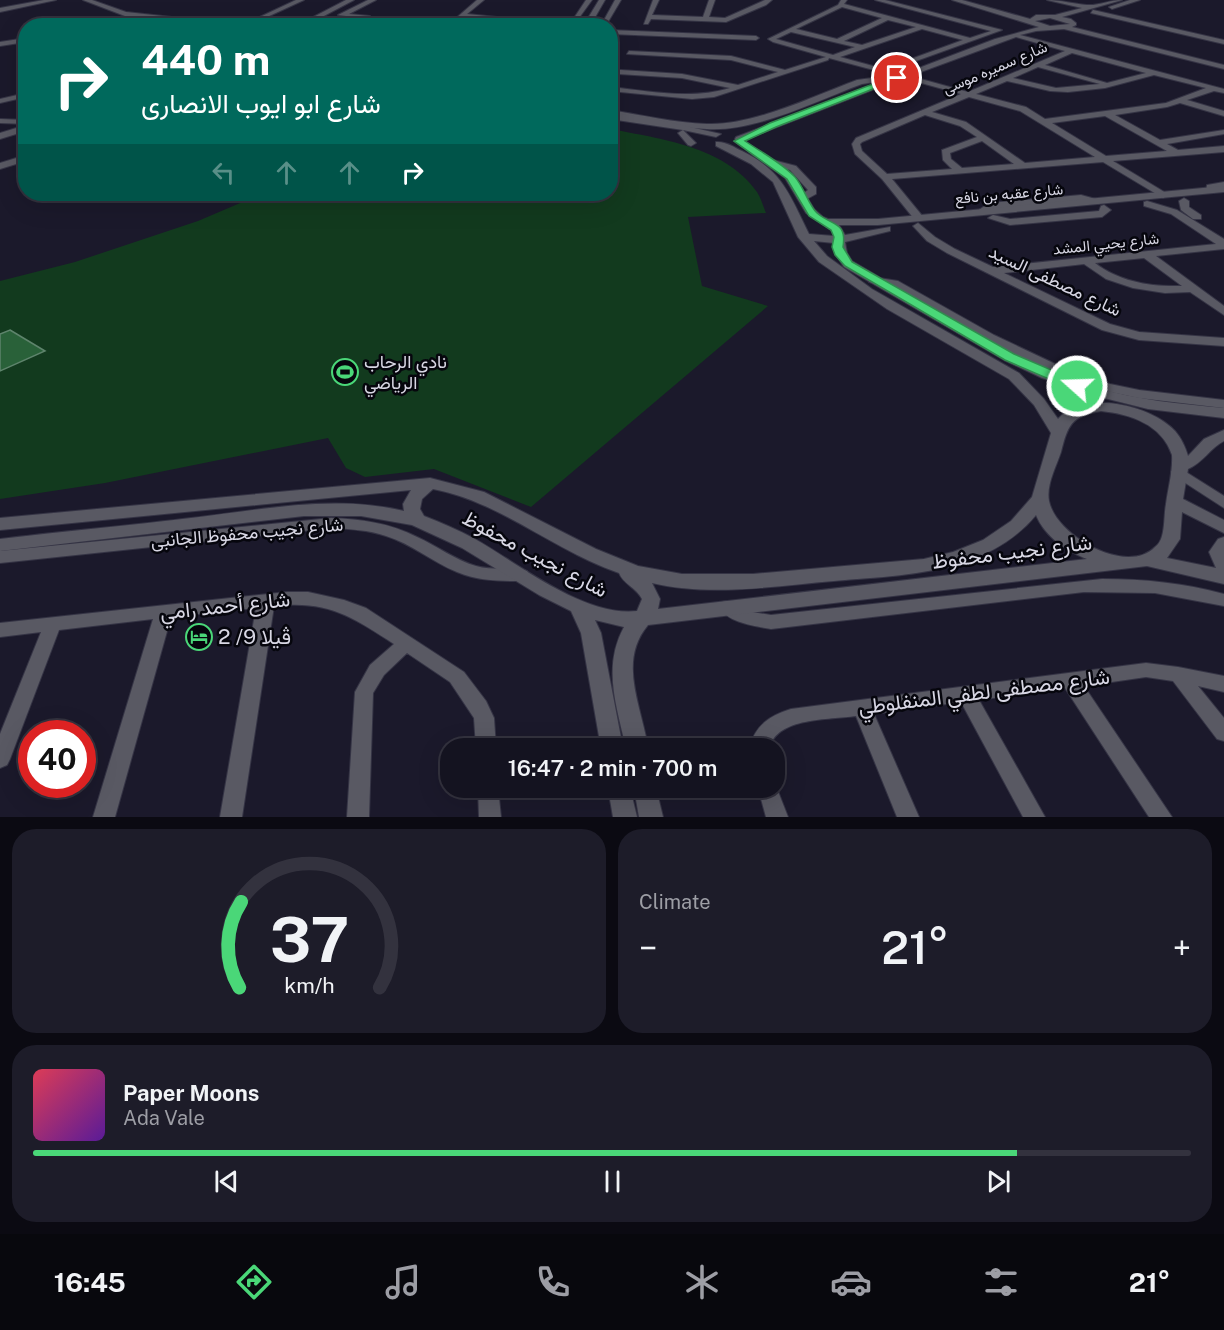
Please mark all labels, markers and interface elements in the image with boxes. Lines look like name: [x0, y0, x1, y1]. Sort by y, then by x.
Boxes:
text: 440 m: [141, 35, 270, 84]
street label: شارع سميره موسى: [940, 38, 1051, 100]
icon: right: [42, 42, 120, 120]
pin: [871, 52, 922, 103]
icon: arrive: [880, 61, 913, 94]
text: شارع ابو ايوب الانصارى: [141, 87, 381, 119]
icon: left: [207, 156, 240, 189]
icon: ahead: [270, 156, 303, 189]
icon: ahead: [333, 156, 366, 189]
icon: right: [396, 156, 429, 189]
street label: شارع عقبه بن نافع: [954, 180, 1064, 210]
street label: شارع يحيي المشد: [1052, 229, 1161, 263]
street label: شارع مصطفى السيد: [985, 241, 1125, 322]
place label: نادي الرحاب الرياضي: [364, 351, 447, 398]
position arrow: [1045, 354, 1109, 418]
sports icon: نادي الرحاب الرياضي: [330, 357, 360, 387]
street label: شارع نجيب محفوظ: [457, 505, 612, 604]
street label: شارع نجيب محفوظ الجانبى: [150, 514, 344, 553]
street label: شارع نجيب محفوظ: [931, 529, 1093, 576]
street label: شارع أحمد رامي: [159, 586, 292, 630]
hotel icon: ڤيلا 9/ 2: [184, 622, 214, 652]
place label: ڤيلا 9/ 2: [218, 624, 291, 649]
street label: شارع مصطفى لطفي المنفلوطي: [857, 664, 1112, 724]
speed limit sign: 40: [18, 720, 96, 798]
text: 16:47 · 2 min · 700 m: [508, 755, 717, 781]
text: Climate: [639, 890, 711, 914]
text: 37: [269, 903, 349, 976]
text: 21°: [881, 921, 949, 974]
text: −: [639, 929, 657, 967]
text: +: [1173, 929, 1191, 967]
text: km/h: [284, 973, 334, 998]
text: Paper Moons: [123, 1080, 259, 1106]
text: Ada Vale: [123, 1106, 205, 1130]
icon: previous: [210, 1165, 243, 1198]
icon: pause: [596, 1165, 629, 1198]
icon: next: [982, 1165, 1015, 1198]
icon: directions: [233, 1261, 275, 1303]
icon: music: [382, 1261, 424, 1303]
icon: phone: [532, 1261, 574, 1303]
icon: climate: [681, 1261, 723, 1303]
icon: car: [830, 1261, 872, 1303]
icon: filters: [980, 1261, 1022, 1303]
text: 16:45: [54, 1266, 126, 1298]
text: 21°: [1129, 1266, 1170, 1298]

